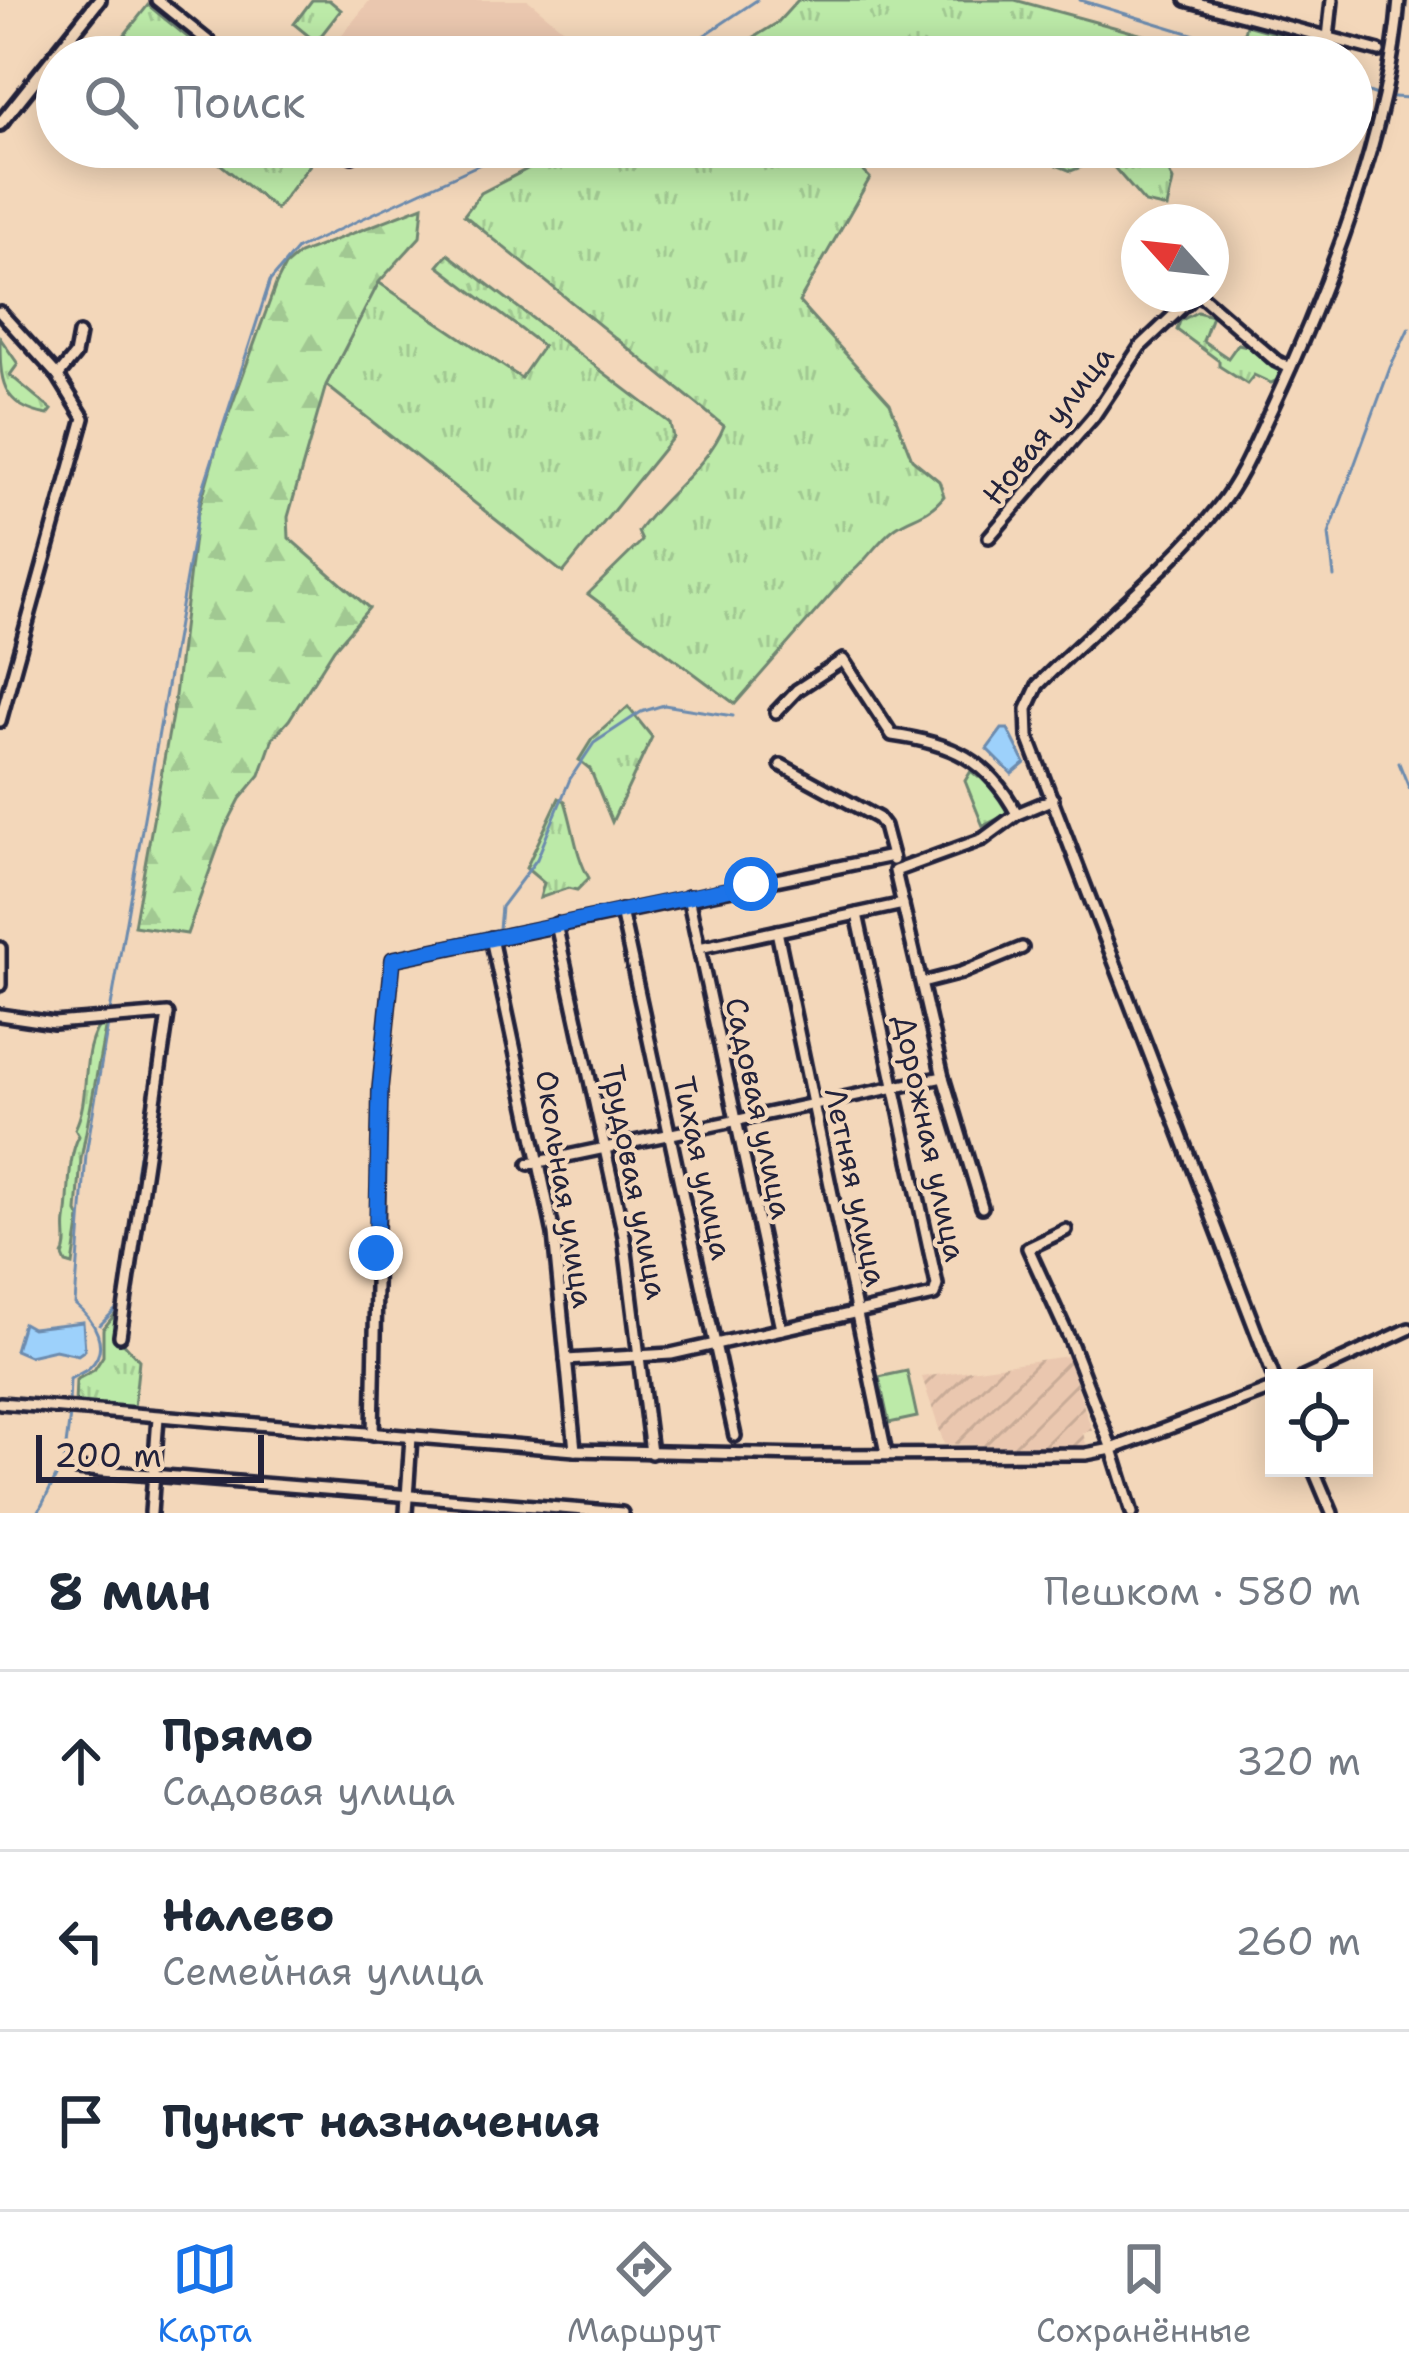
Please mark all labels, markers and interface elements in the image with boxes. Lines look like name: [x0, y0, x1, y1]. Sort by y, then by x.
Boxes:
search box: [36, 36, 1373, 168]
icon: search: [78, 69, 144, 135]
text: Поиск: [174, 72, 305, 132]
north arrow: [1121, 204, 1229, 312]
street label: Новая улица: [973, 337, 1123, 513]
route start: [724, 857, 778, 911]
street label: Садовая улица: [716, 993, 803, 1223]
street label: Дорожная улица: [884, 1011, 976, 1265]
street label: Трудовая улица: [592, 1061, 678, 1303]
street label: Окольная улица: [526, 1067, 604, 1311]
street label: Тихая улица: [664, 1073, 743, 1264]
street label: Летняя улица: [815, 1084, 897, 1290]
route end: [349, 1226, 403, 1280]
map controls: [1265, 1369, 1373, 1477]
button: locate: [1265, 1369, 1373, 1477]
scale bar: [36, 1429, 264, 1482]
text: 200 m: [54, 1433, 162, 1478]
text: 8 мин: [48, 1557, 212, 1625]
text: Пешком · 580 m: [1044, 1565, 1361, 1617]
text: Прямо: [162, 1705, 313, 1765]
icon: ahead: [48, 1728, 114, 1794]
text: 320 m: [1236, 1735, 1361, 1787]
text: Садовая улица: [162, 1765, 455, 1817]
text: Налево: [162, 1885, 335, 1945]
icon: left: [48, 1908, 114, 1974]
text: 260 m: [1235, 1915, 1361, 1967]
text: Семейная улица: [162, 1945, 484, 1997]
icon: arrive: [48, 2088, 114, 2154]
text: Пункт назначения: [162, 2091, 601, 2151]
tab: Карта: [158, 2236, 252, 2353]
tab: Маршрут: [567, 2236, 721, 2353]
tab: Сохранённые: [1036, 2236, 1251, 2353]

